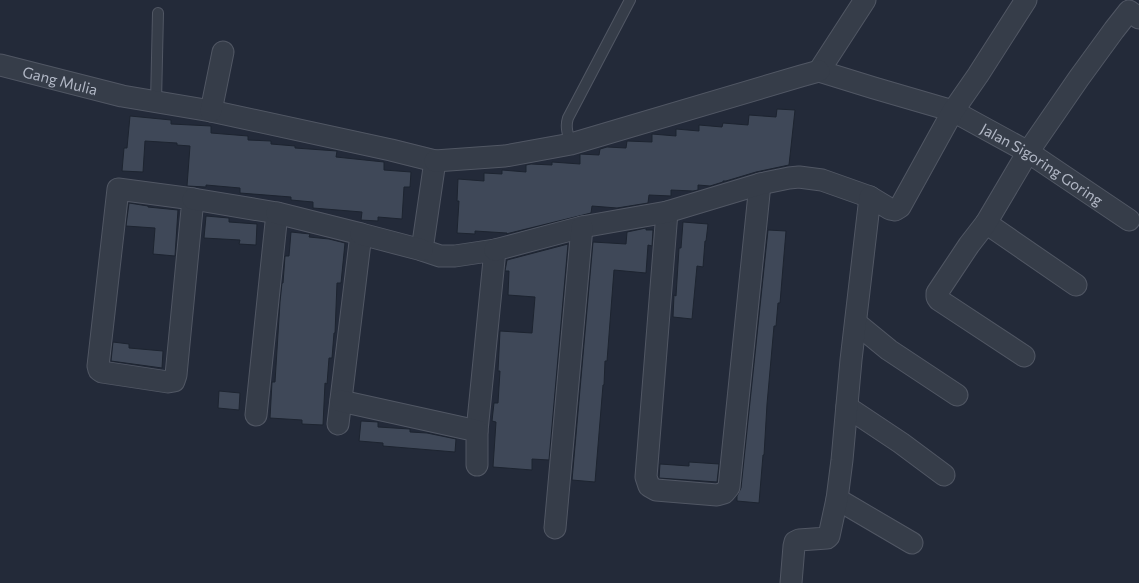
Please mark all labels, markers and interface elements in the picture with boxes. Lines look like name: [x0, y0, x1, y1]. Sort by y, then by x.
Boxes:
street label: Gang Mulia: [21, 62, 99, 98]
street label: Jalan Sigoring Goring: [978, 119, 1107, 209]

